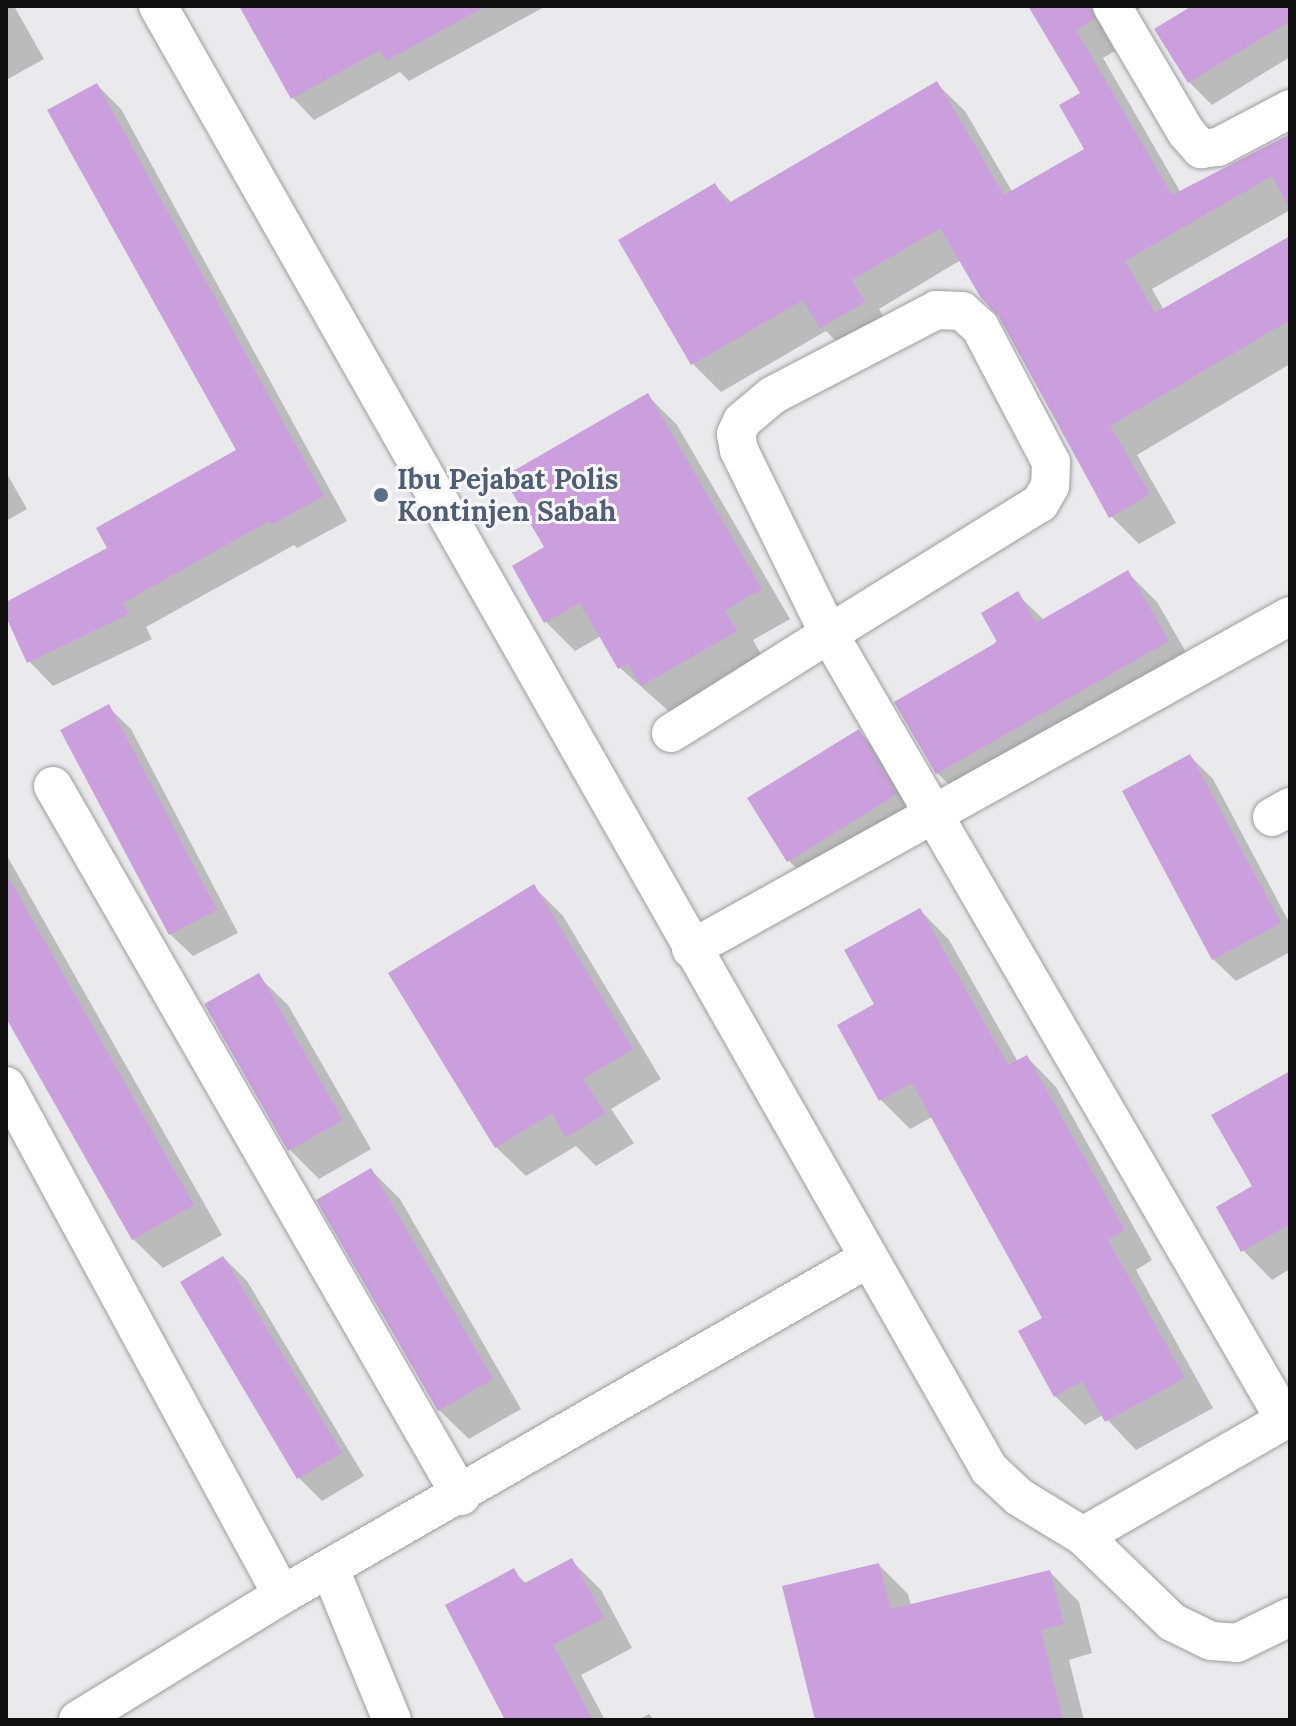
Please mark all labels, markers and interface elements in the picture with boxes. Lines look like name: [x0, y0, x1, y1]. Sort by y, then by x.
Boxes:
place label: Ibu Pejabat Polis Kontinjen Sabah: [397, 462, 618, 528]
marker: Ibu Pejabat Polis Kontinjen Sabah: [372, 486, 390, 504]

